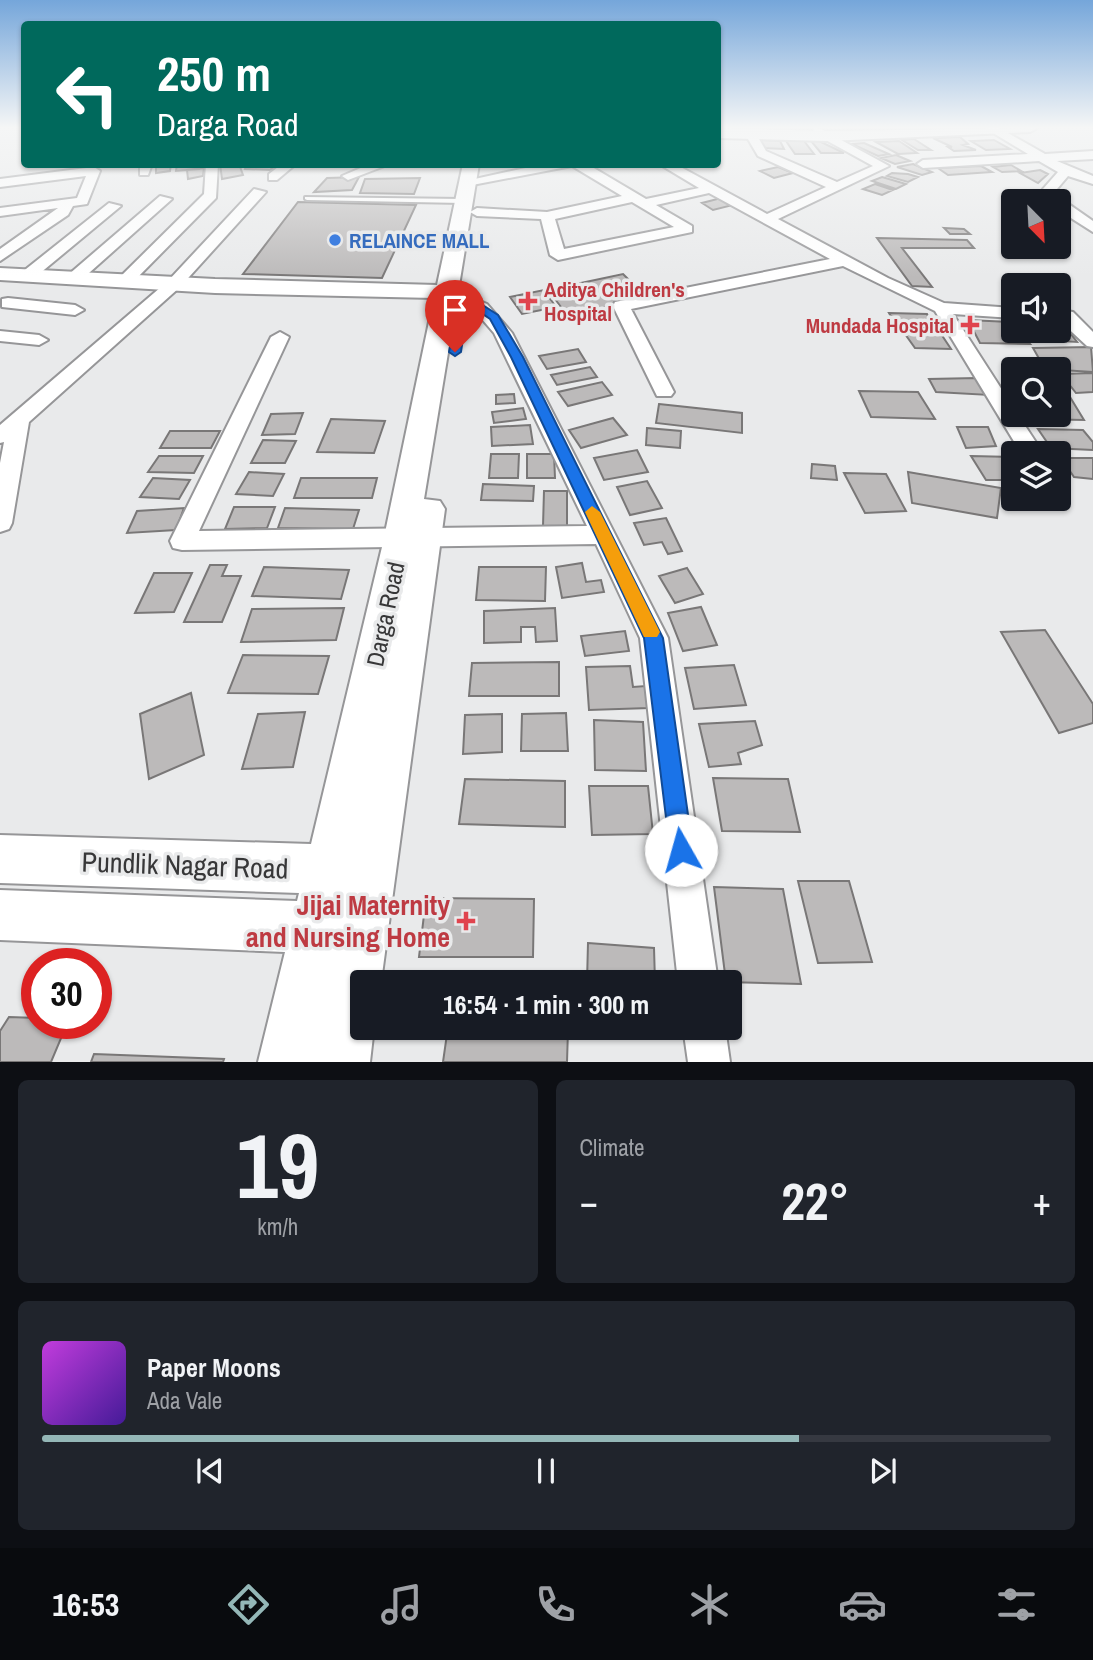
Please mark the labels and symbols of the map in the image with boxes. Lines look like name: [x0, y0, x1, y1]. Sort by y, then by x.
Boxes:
north arrow: [1001, 189, 1071, 259]
place label: RELAINCE MALL: [349, 226, 490, 255]
marker: RELAINCE MALL: [327, 232, 343, 248]
place label: Aditya Children's Hospital: [544, 275, 685, 328]
pin: [425, 280, 485, 352]
marker: Aditya Children's Hospital: [518, 291, 538, 311]
place label: Mundada Hospital: [806, 311, 954, 340]
marker: Mundada Hospital: [960, 315, 980, 335]
street label: Darga Road: [358, 559, 412, 669]
position arrow: [644, 813, 718, 887]
street label: Pundlik Nagar Road: [81, 842, 289, 888]
place label: Jijai Maternity and Nursing Home: [246, 886, 450, 956]
marker: Jijai Maternity and Nursing Home: [456, 911, 476, 931]
speed limit sign: 30: [21, 948, 112, 1039]

